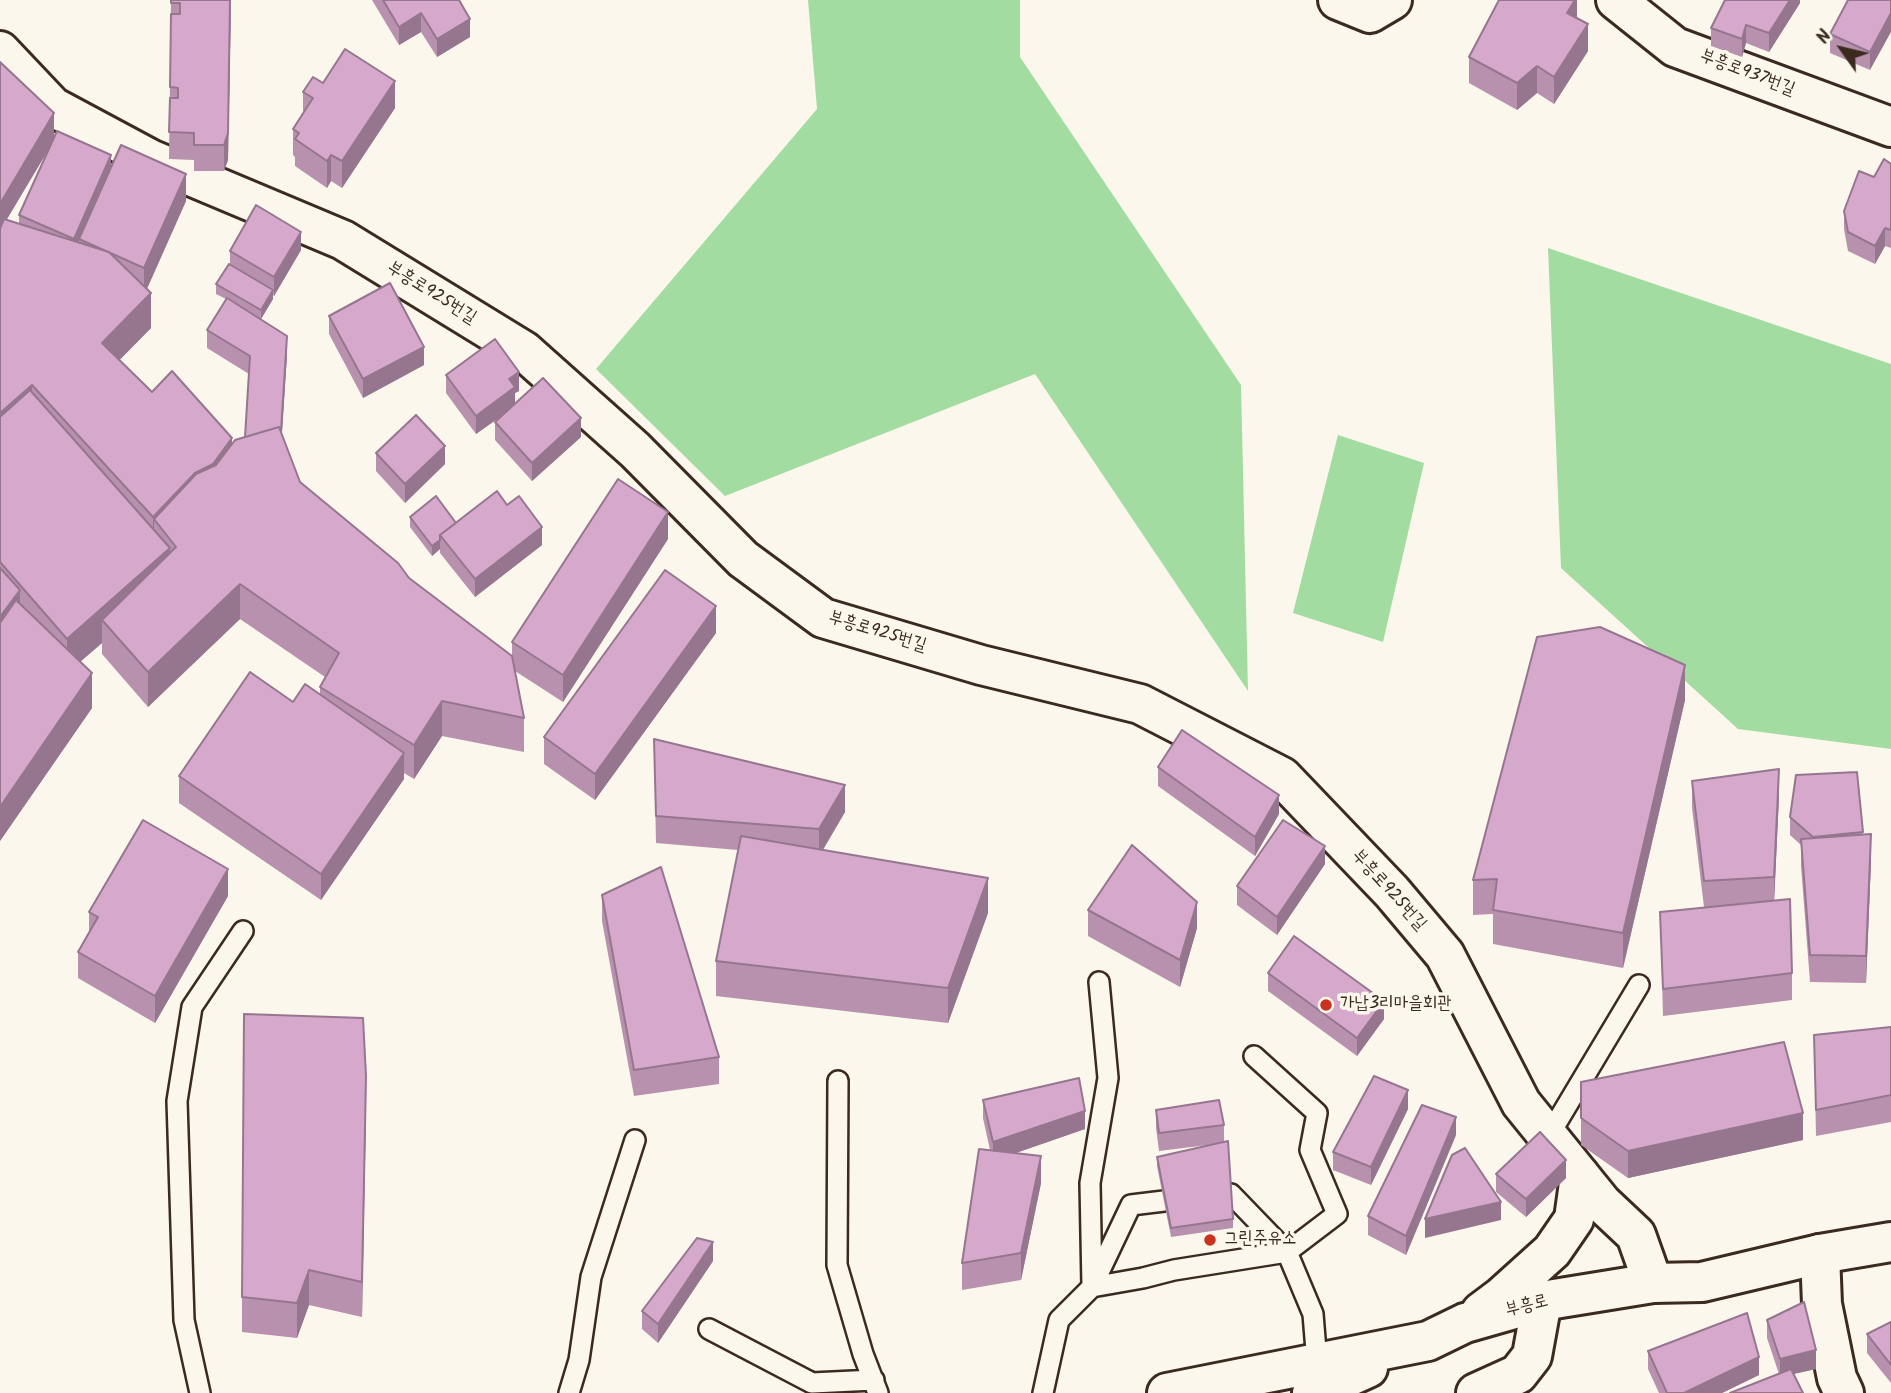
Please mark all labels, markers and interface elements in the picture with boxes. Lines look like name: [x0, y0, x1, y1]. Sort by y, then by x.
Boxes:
north arrow: [1807, 14, 1877, 84]
text: N: [1809, 24, 1840, 51]
street label: 부흥로937번길: [1697, 46, 1797, 102]
street label: 부흥로925번길: [382, 258, 480, 330]
street label: 부흥로925번길: [825, 608, 929, 658]
street label: 부흥로925번길: [1346, 846, 1430, 936]
place label: 가납3리마을회관: [1340, 994, 1452, 1016]
marker: 가납3리마을회관: [1318, 997, 1334, 1013]
place label: 그린주유소: [1224, 1229, 1296, 1251]
marker: 그린주유소: [1202, 1232, 1218, 1248]
street label: 부흥로: [1503, 1291, 1551, 1323]

